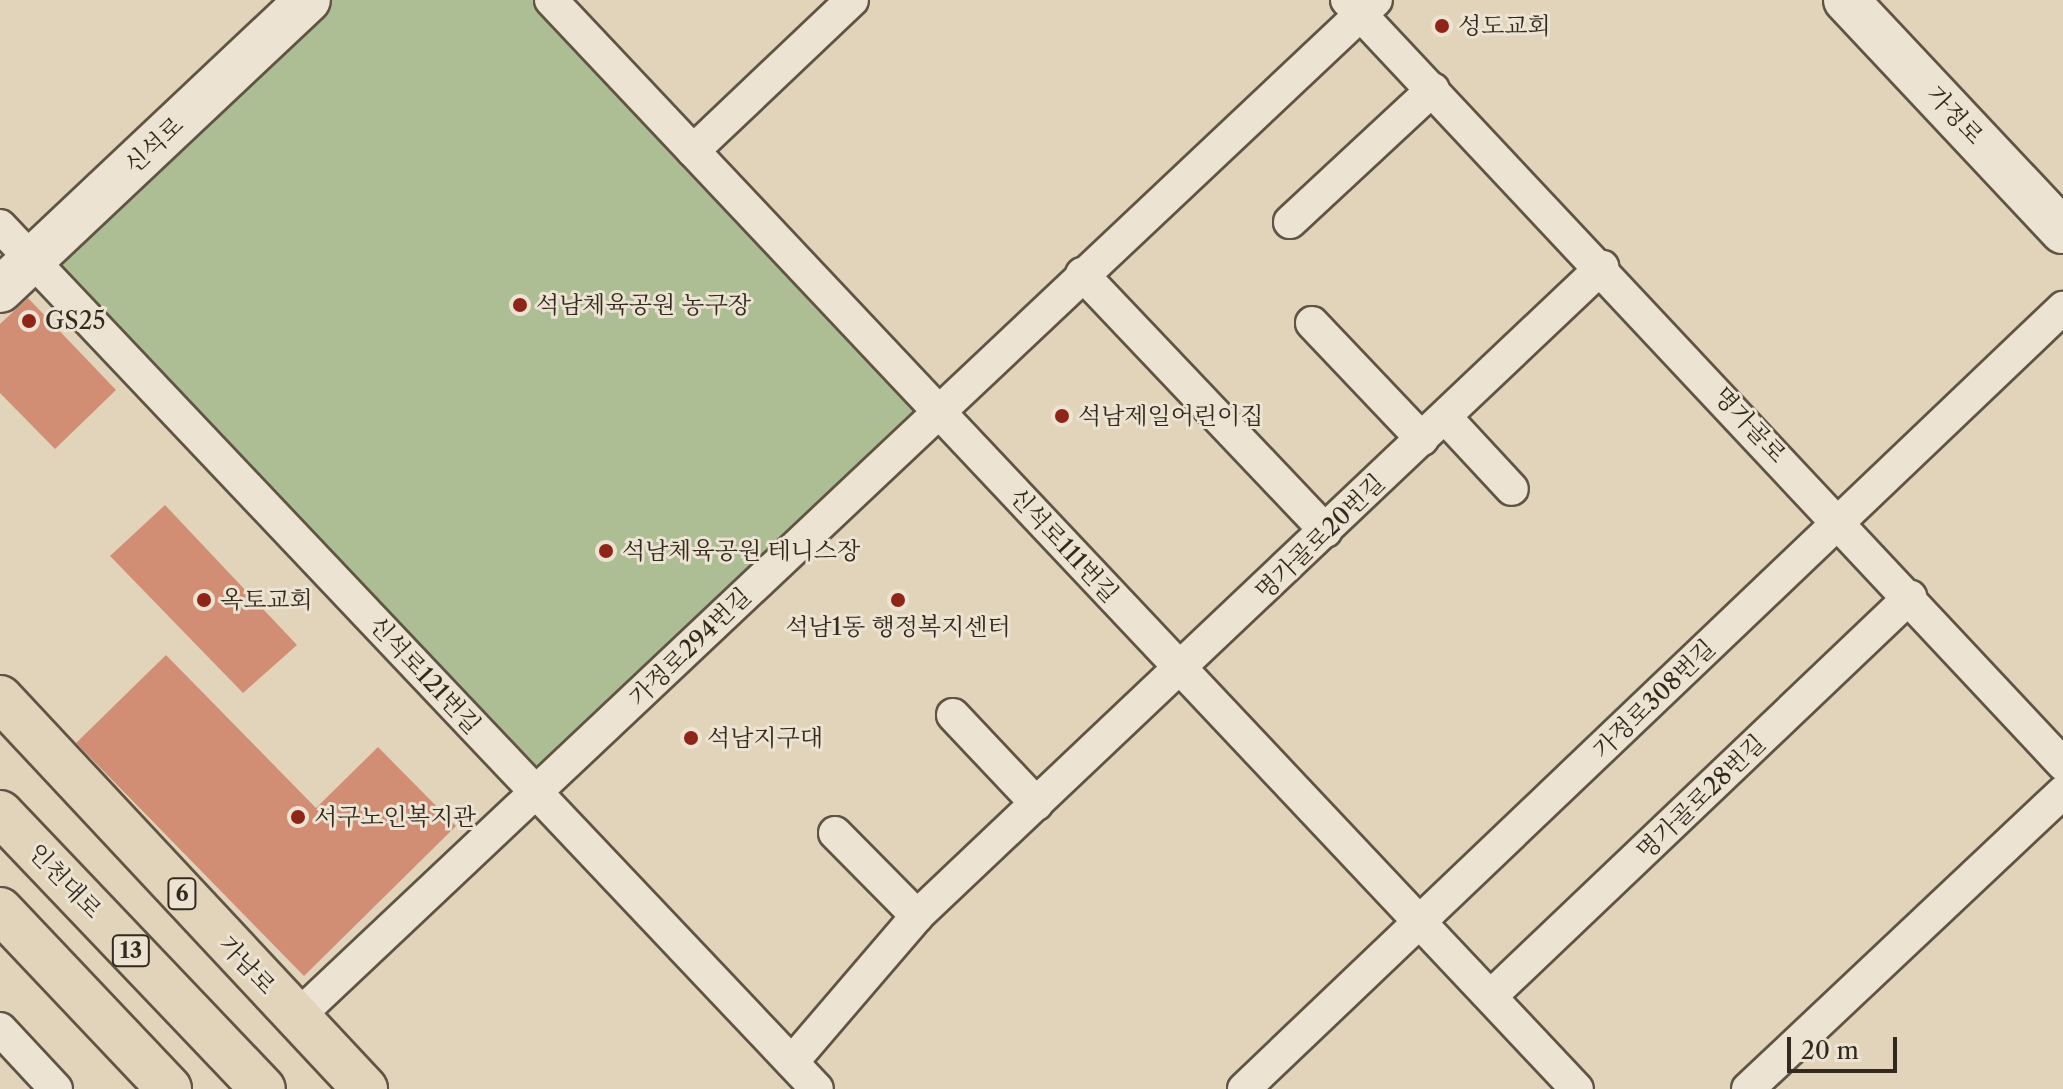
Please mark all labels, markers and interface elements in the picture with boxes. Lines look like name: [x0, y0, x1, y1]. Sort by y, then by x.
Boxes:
place label: 성도교회: [1458, 12, 1551, 40]
marker: 성도교회: [1433, 17, 1451, 35]
street label: 가정로: [1921, 80, 1989, 150]
street label: 신석로: [119, 111, 189, 179]
place label: 석남체육공원 농구장: [536, 291, 751, 319]
marker: 석남체육공원 농구장: [511, 296, 529, 314]
place label: GS25: [45, 307, 106, 335]
marker: GS25: [20, 312, 38, 330]
street label: 명가골로: [1708, 381, 1792, 469]
place label: 석남제일어린이집: [1078, 402, 1263, 430]
marker: 석남제일어린이집: [1053, 407, 1071, 425]
street label: 명가골로20번길: [1250, 468, 1390, 606]
street label: 신석로111번길: [1004, 482, 1124, 608]
place label: 석남체육공원 테니스장: [622, 537, 860, 565]
marker: 석남체육공원 테니스장: [597, 542, 615, 560]
street label: 가정로294번길: [623, 582, 757, 712]
place label: 옥토교회: [220, 586, 313, 614]
marker: 옥토교회: [195, 591, 213, 609]
marker: 석남1동 행정복지센터: [889, 591, 907, 609]
street label: 신석로121번길: [363, 610, 487, 740]
place label: 석남1동 행정복지센터: [785, 613, 1011, 641]
street label: 가정로308번길: [1587, 634, 1721, 764]
place label: 석남지구대: [707, 724, 823, 752]
marker: 석남지구대: [682, 729, 700, 747]
street label: 명가골로28번길: [1631, 729, 1771, 865]
place label: 서구노인복지관: [314, 803, 476, 831]
marker: 서구노인복지관: [289, 808, 307, 826]
street label: 인천대로: [22, 838, 108, 924]
road number: 6: [166, 876, 198, 912]
street label: 가남로: [213, 930, 281, 1000]
road number: 13: [111, 933, 151, 969]
scale bar: [1791, 1021, 1901, 1071]
text: 20 m: [1801, 1036, 1859, 1065]

